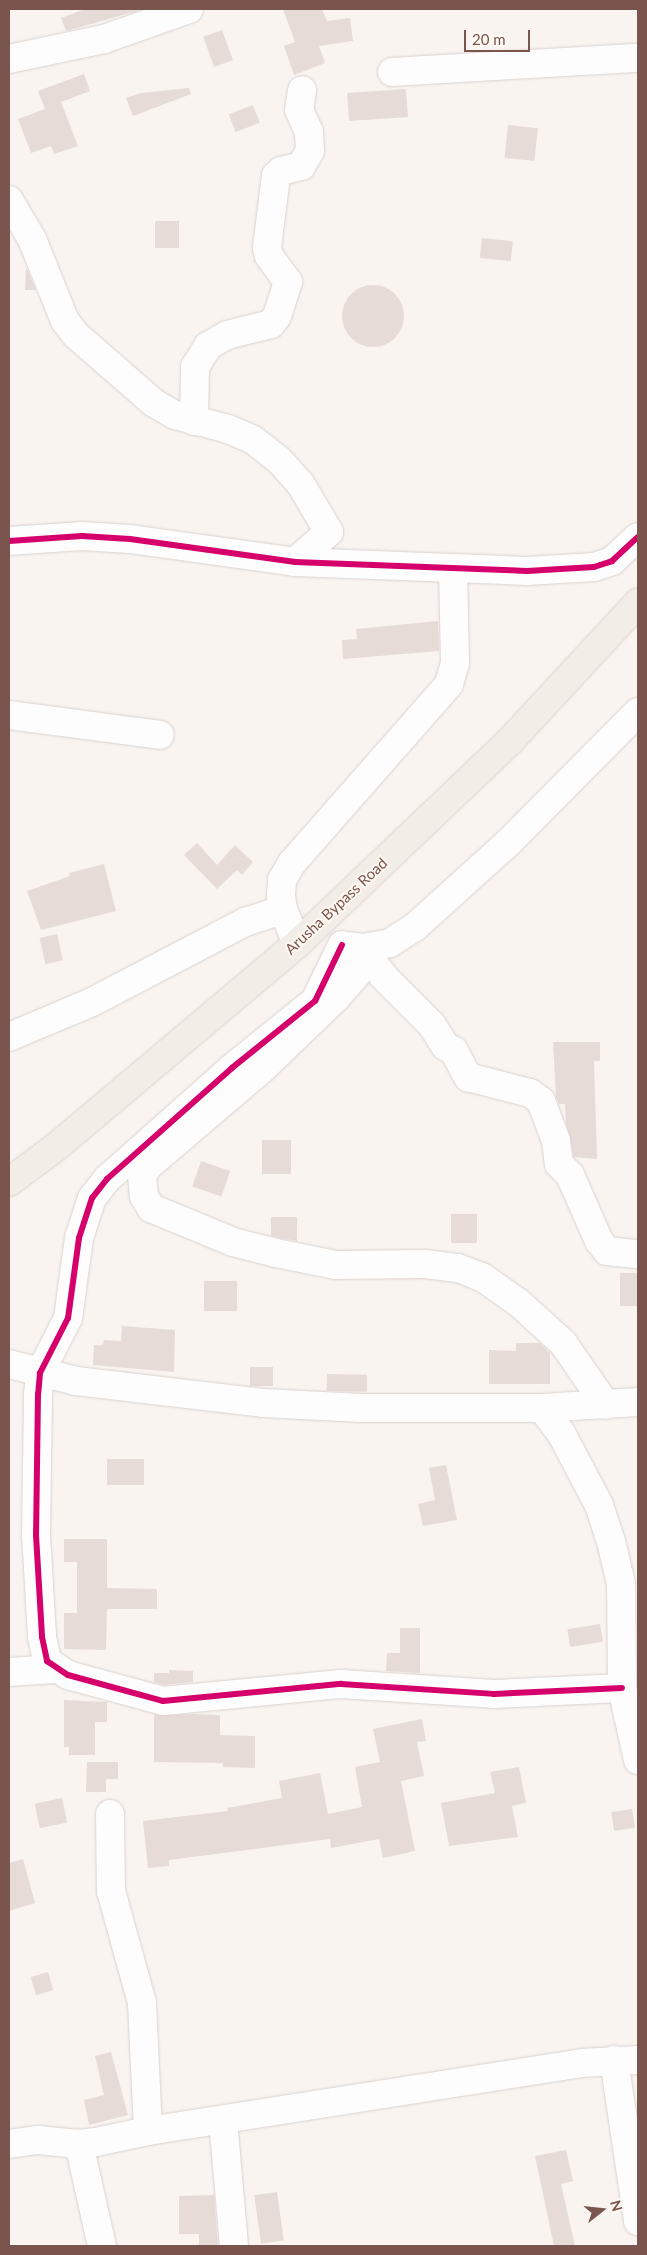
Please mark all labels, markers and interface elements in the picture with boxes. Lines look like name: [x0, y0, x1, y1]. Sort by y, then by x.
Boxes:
scale bar: [467, 20, 533, 52]
text: 20 m: [472, 30, 506, 48]
street label: Arusha Bypass Road: [281, 854, 391, 958]
north arrow: [577, 2185, 627, 2235]
text: N: [607, 2198, 627, 2213]

